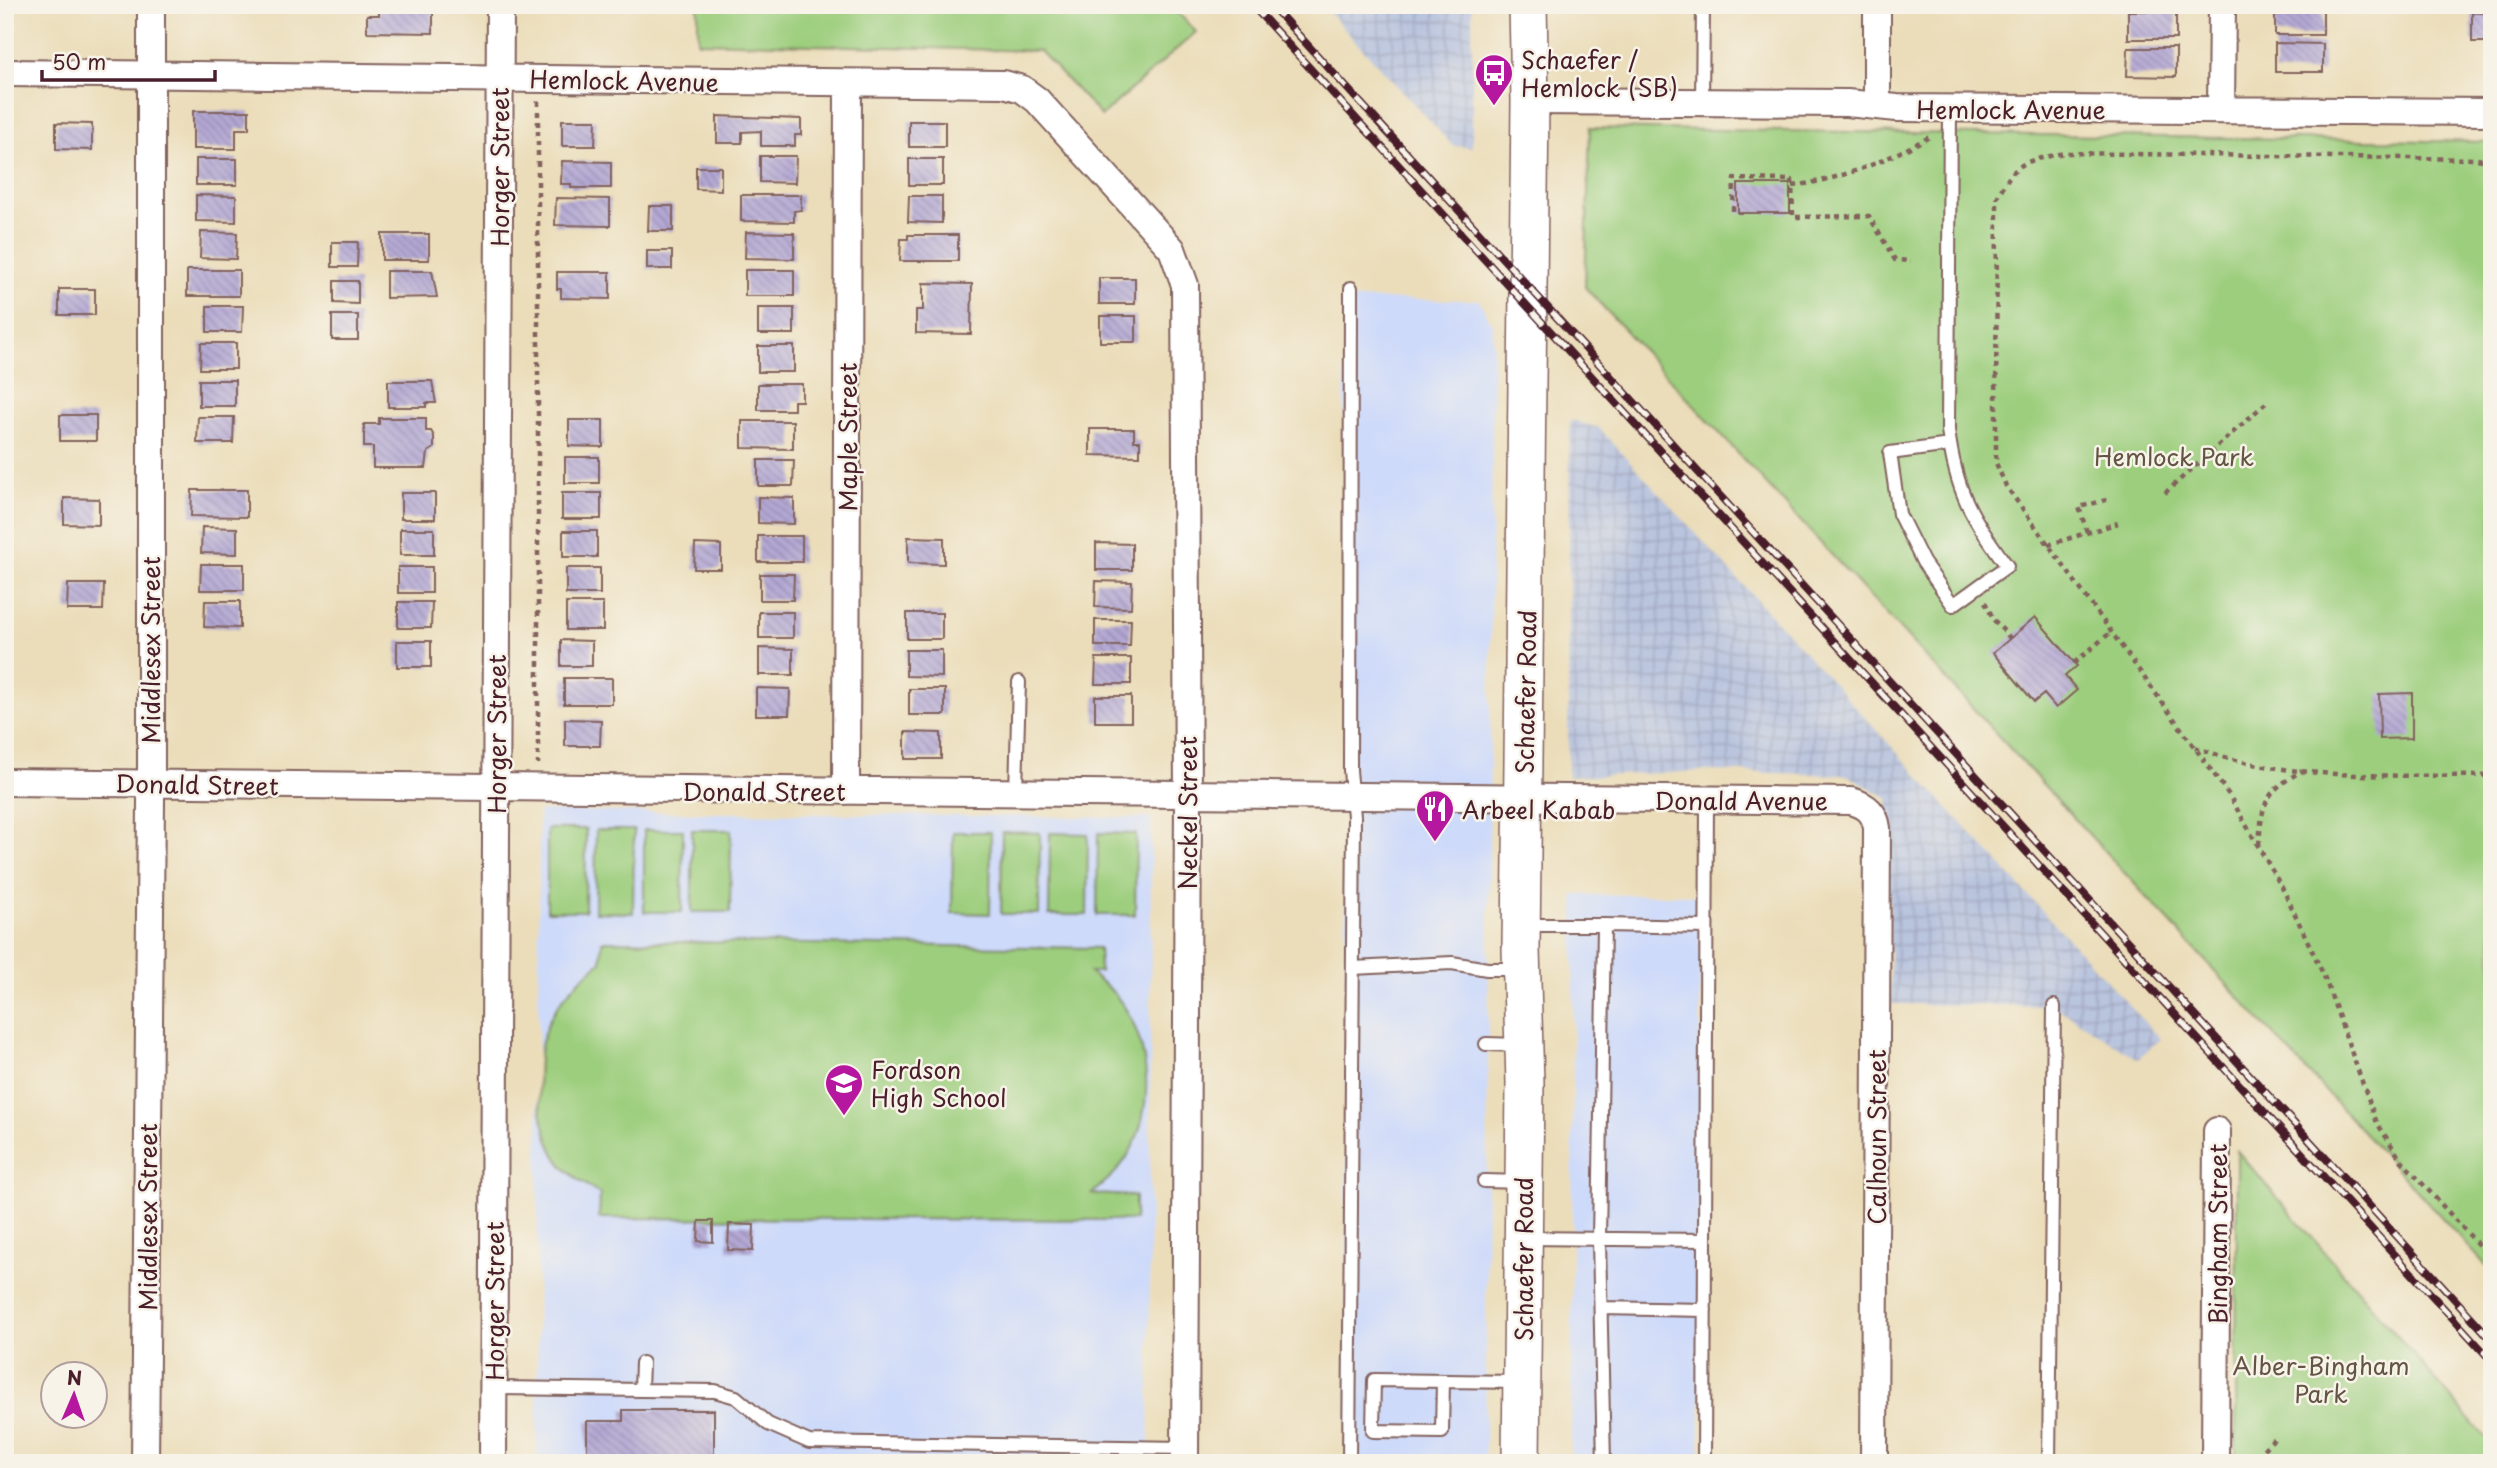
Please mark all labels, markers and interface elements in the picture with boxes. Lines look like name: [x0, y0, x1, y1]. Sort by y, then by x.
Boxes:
scale bar: [42, 38, 215, 82]
place label: Schaefer / Hemlock (SB): [1521, 41, 1678, 105]
text: 50 m: [52, 45, 106, 77]
bus stop icon: Schaefer / Hemlock (SB): [1473, 52, 1515, 107]
street label: Hemlock Avenue: [529, 60, 719, 100]
street label: Horger Street: [481, 87, 517, 247]
street label: Hemlock Avenue: [1916, 91, 2106, 127]
street label: Maple Street: [829, 362, 865, 512]
park label: Hemlock Park: [2094, 438, 2254, 474]
street label: Middlesex Street: [132, 556, 168, 744]
street label: Schaefer Road: [1506, 610, 1544, 774]
street label: Horger Street: [478, 654, 514, 814]
street label: Neckel Street: [1169, 736, 1205, 890]
street label: Donald Street: [115, 765, 279, 803]
street label: Donald Street: [682, 773, 846, 809]
street label: Donald Avenue: [1654, 782, 1828, 818]
restaurant icon: Arbeel Kabab: [1414, 788, 1456, 843]
place label: Arbeel Kabab: [1462, 791, 1615, 827]
street label: Calhoun Street: [1858, 1049, 1894, 1225]
place label: Fordson High School: [871, 1051, 1007, 1115]
school or university icon: Fordson High School: [823, 1062, 865, 1117]
street label: Middlesex Street: [129, 1123, 165, 1311]
street label: Bingham Street: [2199, 1143, 2235, 1325]
street label: Schaefer Road: [1505, 1177, 1541, 1341]
street label: Horger Street: [476, 1221, 512, 1381]
park label: Alber-Bingham Park: [2232, 1347, 2410, 1411]
north arrow: [38, 1360, 108, 1430]
text: N: [67, 1363, 83, 1391]

